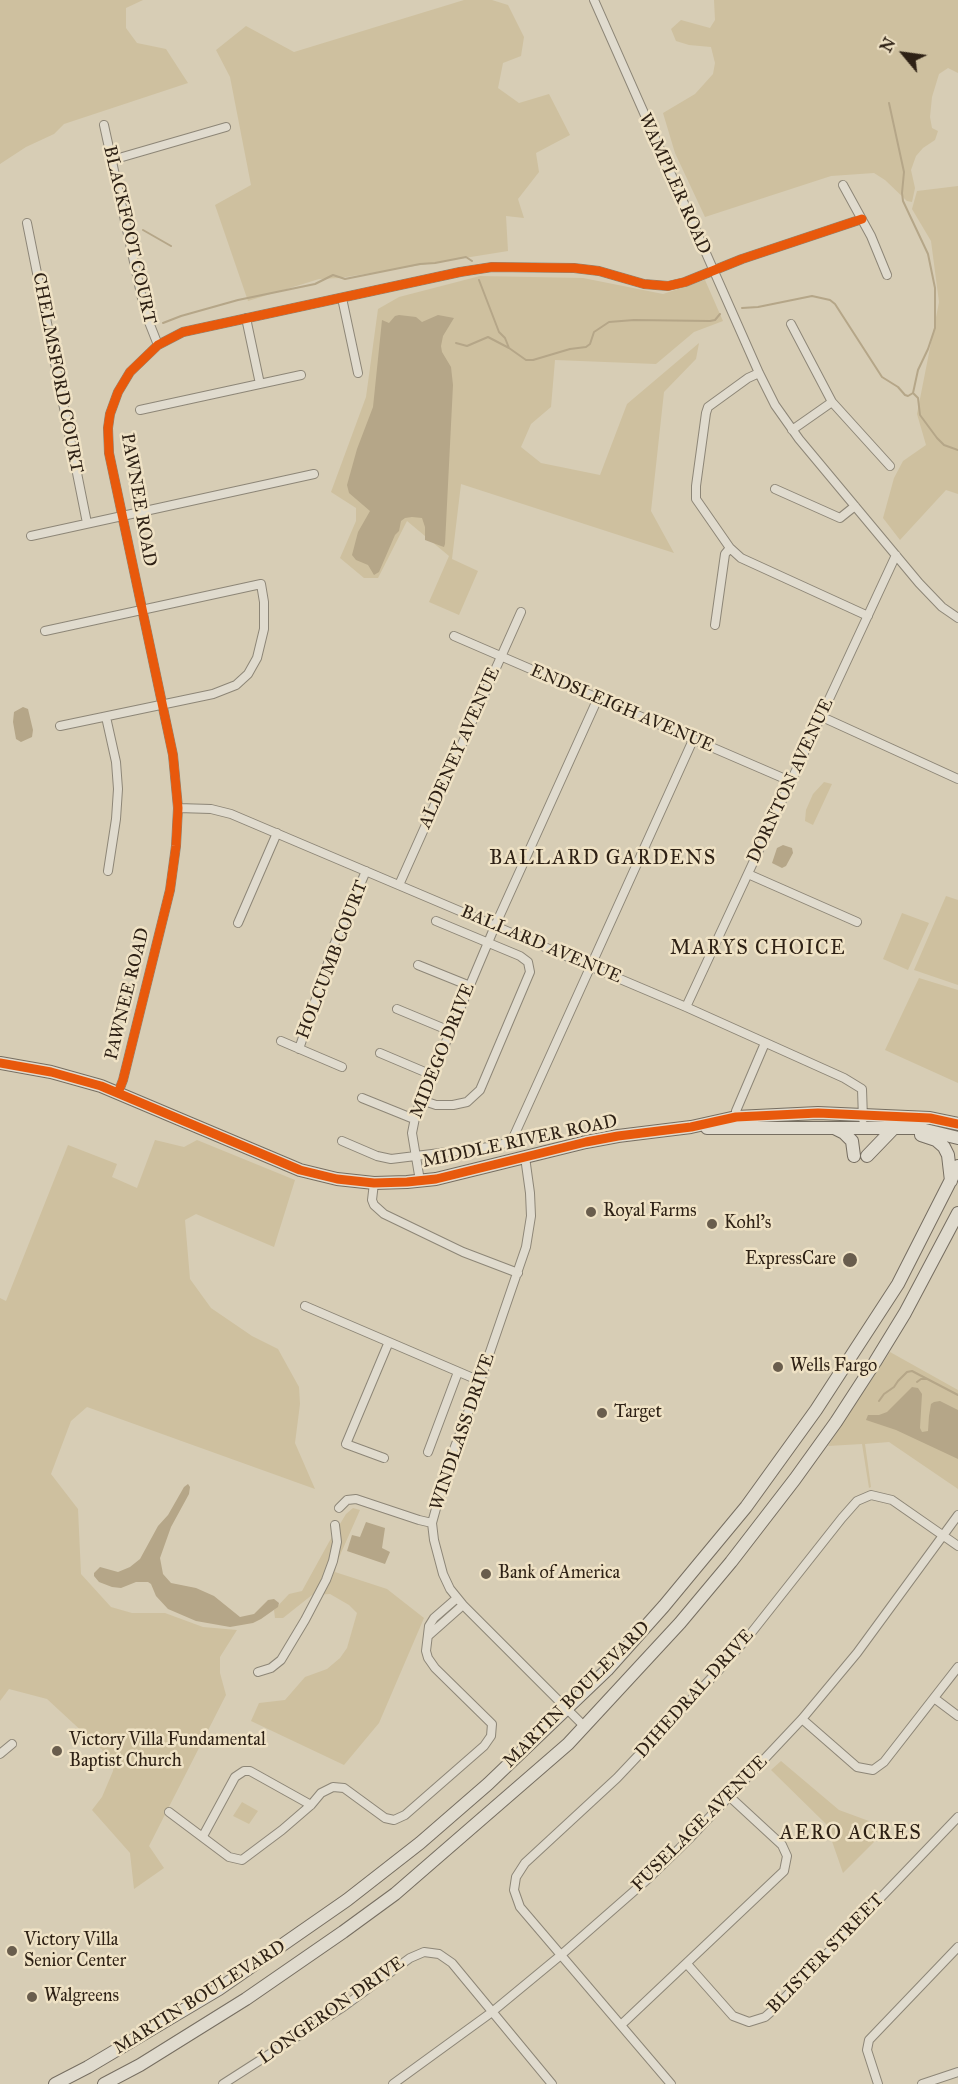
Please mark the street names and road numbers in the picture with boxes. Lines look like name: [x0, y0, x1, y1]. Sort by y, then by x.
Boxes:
street label: WAMPLER ROAD: [633, 110, 715, 258]
street label: BLACKFOOT COURT: [98, 144, 160, 326]
street label: CHELMSFORD COURT: [27, 271, 87, 475]
street label: PAWNEE ROAD: [116, 432, 160, 568]
street label: ENDSLEIGH AVENUE: [527, 660, 717, 758]
street label: ALDENEY AVENUE: [415, 664, 505, 832]
street label: DORNTON AVENUE: [743, 695, 839, 867]
street label: HOLCUMB COURT: [293, 878, 373, 1042]
street label: BALLARD AVENUE: [457, 901, 625, 989]
street label: PAWNEE ROAD: [101, 926, 155, 1062]
street label: MIDEGO DRIVE: [406, 980, 480, 1122]
street label: MIDDLE RIVER ROAD: [421, 1111, 619, 1173]
street label: WINDLASS DRIVE: [426, 1351, 500, 1513]
street label: MARTIN BOULEVARD: [499, 1617, 655, 1773]
street label: DIHEDRAL DRIVE: [631, 1625, 759, 1763]
street label: FUSELAGE AVENUE: [628, 1752, 772, 1896]
street label: BLISTER STREET: [763, 1890, 889, 2018]
street label: MARTIN BOULEVARD: [110, 1936, 290, 2060]
street label: LONGERON DRIVE: [255, 1953, 409, 2069]

